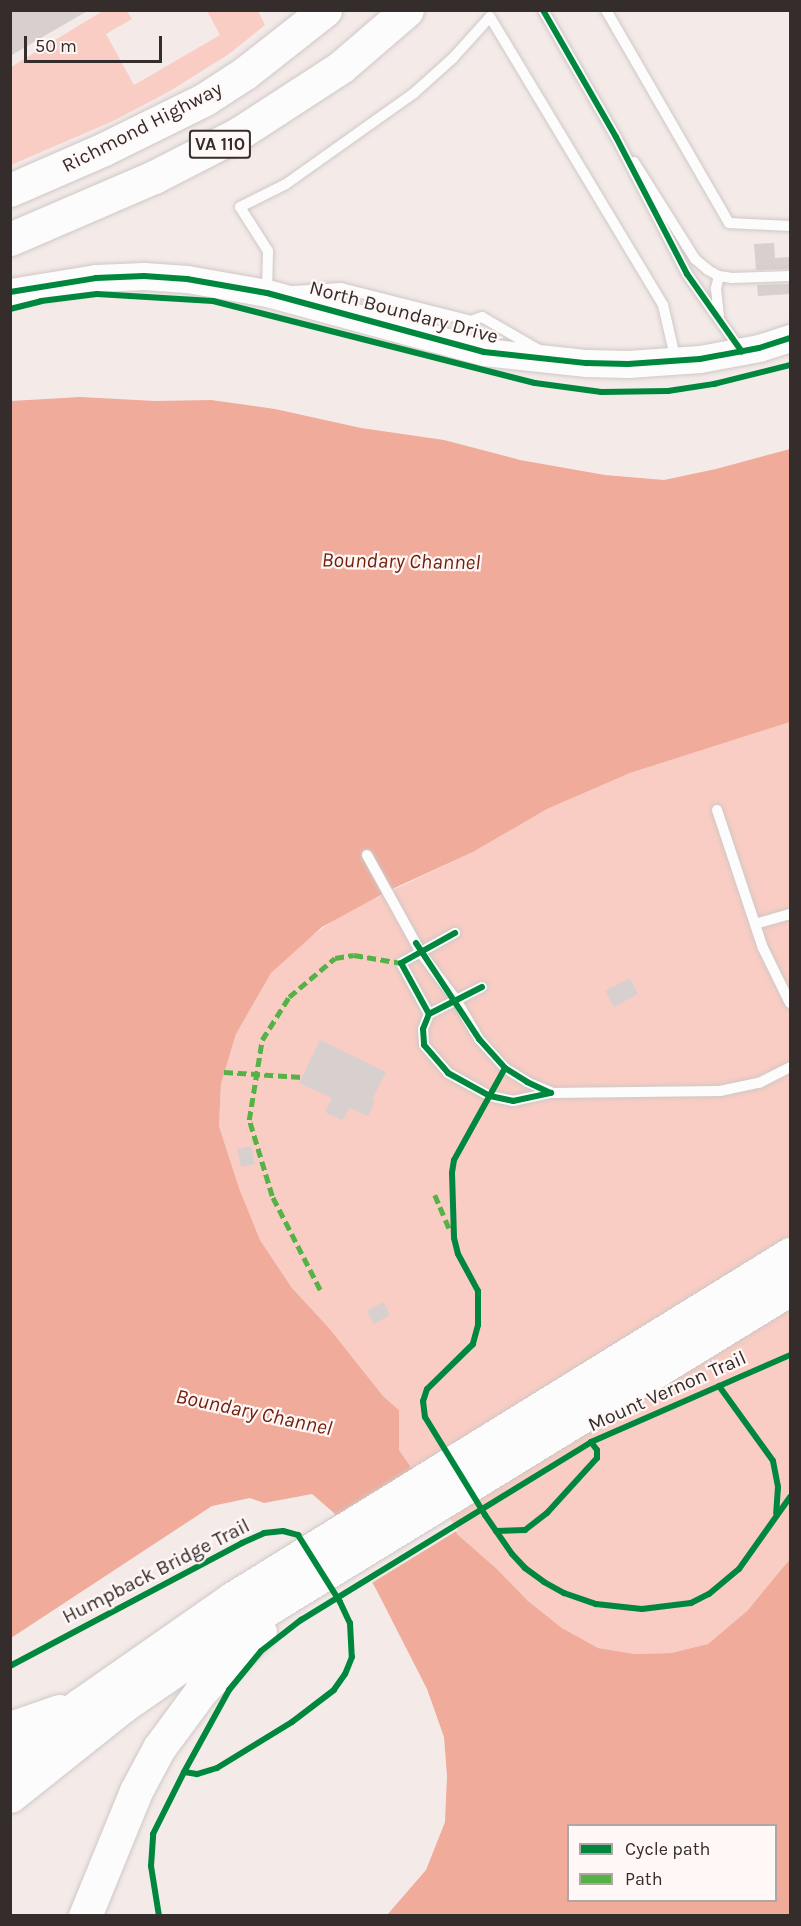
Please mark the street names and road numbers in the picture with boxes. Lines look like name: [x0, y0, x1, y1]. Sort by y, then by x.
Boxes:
street label: Richmond Highway: [58, 76, 226, 178]
road number: VA 110: [188, 129, 252, 159]
street label: North Boundary Drive: [307, 275, 501, 349]
street label: Mount Vernon Trail: [584, 1345, 750, 1437]
street label: Humpback Bridge Trail: [58, 1513, 254, 1629]

